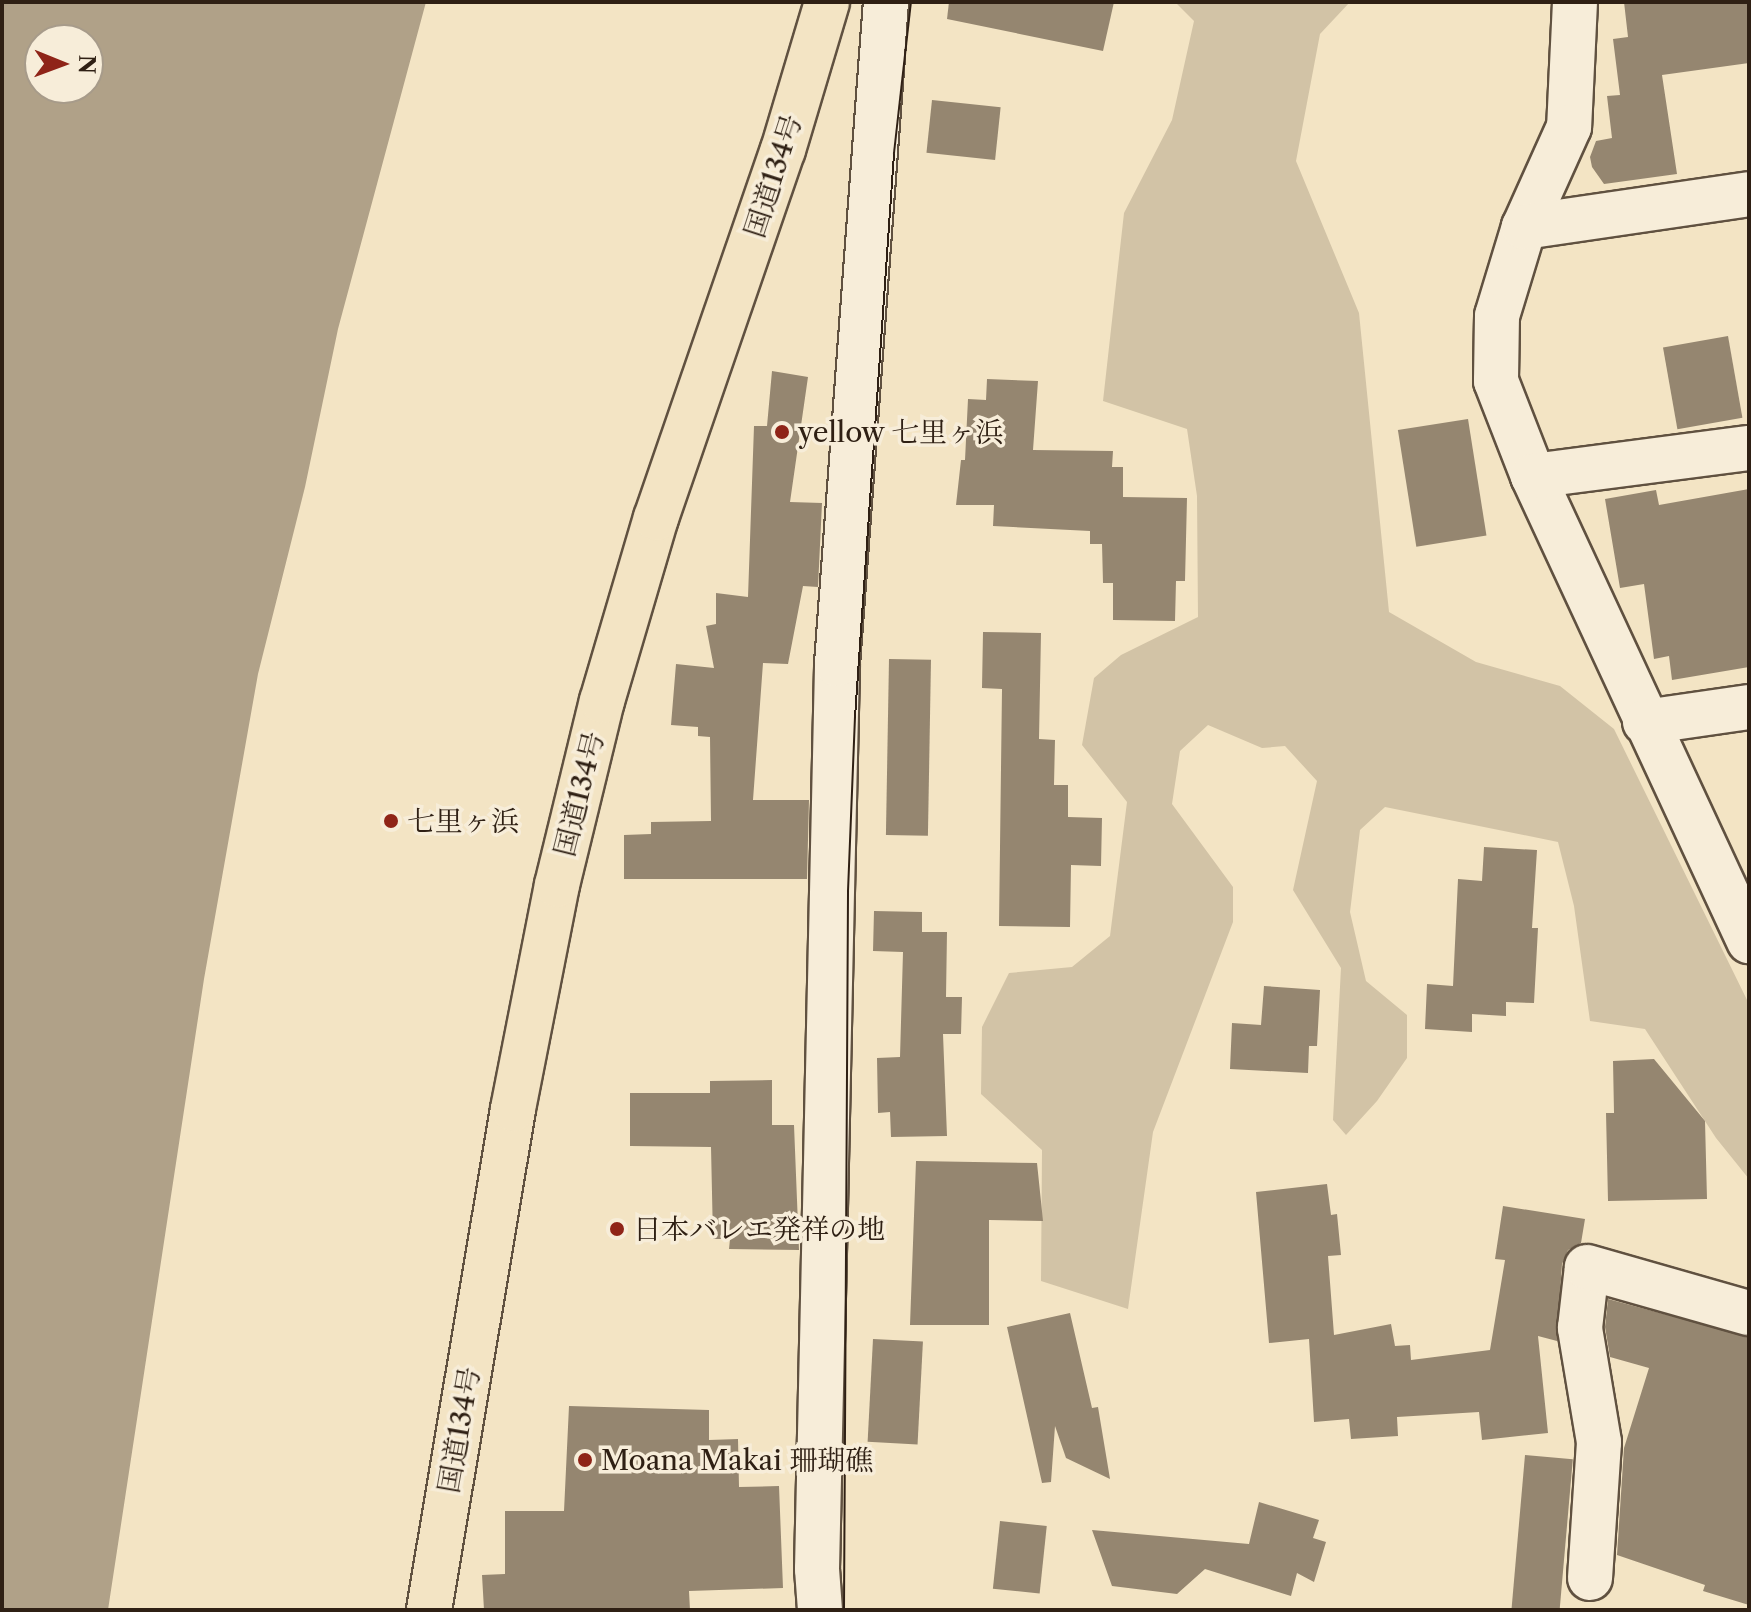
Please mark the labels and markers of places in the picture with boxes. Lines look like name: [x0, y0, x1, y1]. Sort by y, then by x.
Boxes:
place label: yellow 七里ヶ浜: [798, 415, 1004, 449]
marker: yellow 七里ヶ浜: [773, 423, 791, 441]
place label: 七里ヶ浜: [407, 804, 519, 838]
marker: 七里ヶ浜: [382, 812, 400, 830]
place label: 日本バレエ発祥の地: [633, 1212, 885, 1246]
marker: 日本バレエ発祥の地: [608, 1220, 626, 1238]
place label: Moana Makai 珊瑚礁: [601, 1443, 873, 1477]
marker: Moana Makai 珊瑚礁: [576, 1451, 594, 1469]

